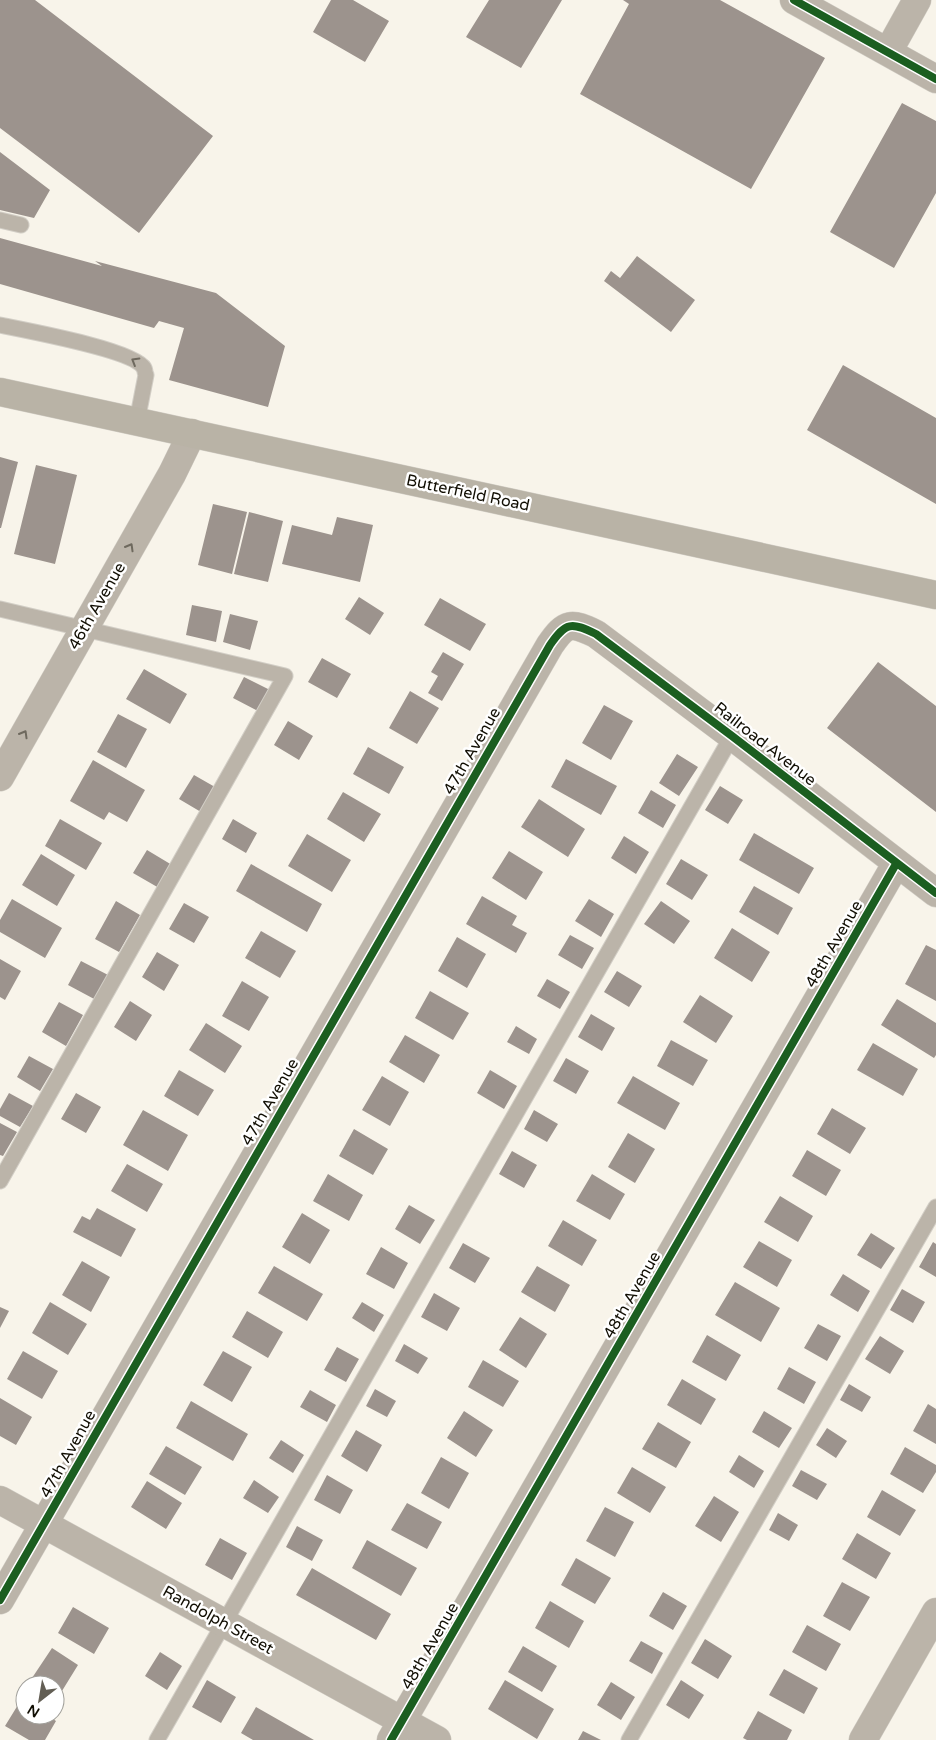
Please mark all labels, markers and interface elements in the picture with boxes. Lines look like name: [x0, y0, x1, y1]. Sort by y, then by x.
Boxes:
one-way arrow: [131, 358, 140, 368]
street label: Butterfield Road: [404, 470, 532, 516]
one-way arrow: [124, 544, 134, 553]
street label: 46th Avenue: [64, 559, 130, 653]
street label: Railroad Avenue: [710, 698, 820, 790]
street label: 47th Avenue: [439, 704, 505, 798]
one-way arrow: [18, 731, 28, 740]
street label: 48th Avenue: [801, 897, 867, 991]
street label: 47th Avenue: [237, 1055, 303, 1149]
street label: 48th Avenue: [599, 1248, 665, 1342]
street label: 47th Avenue: [36, 1407, 100, 1501]
street label: Randolph Street: [159, 1581, 277, 1659]
street label: 48th Avenue: [397, 1599, 463, 1693]
north arrow: [15, 1675, 65, 1725]
text: N: [24, 1701, 43, 1721]

